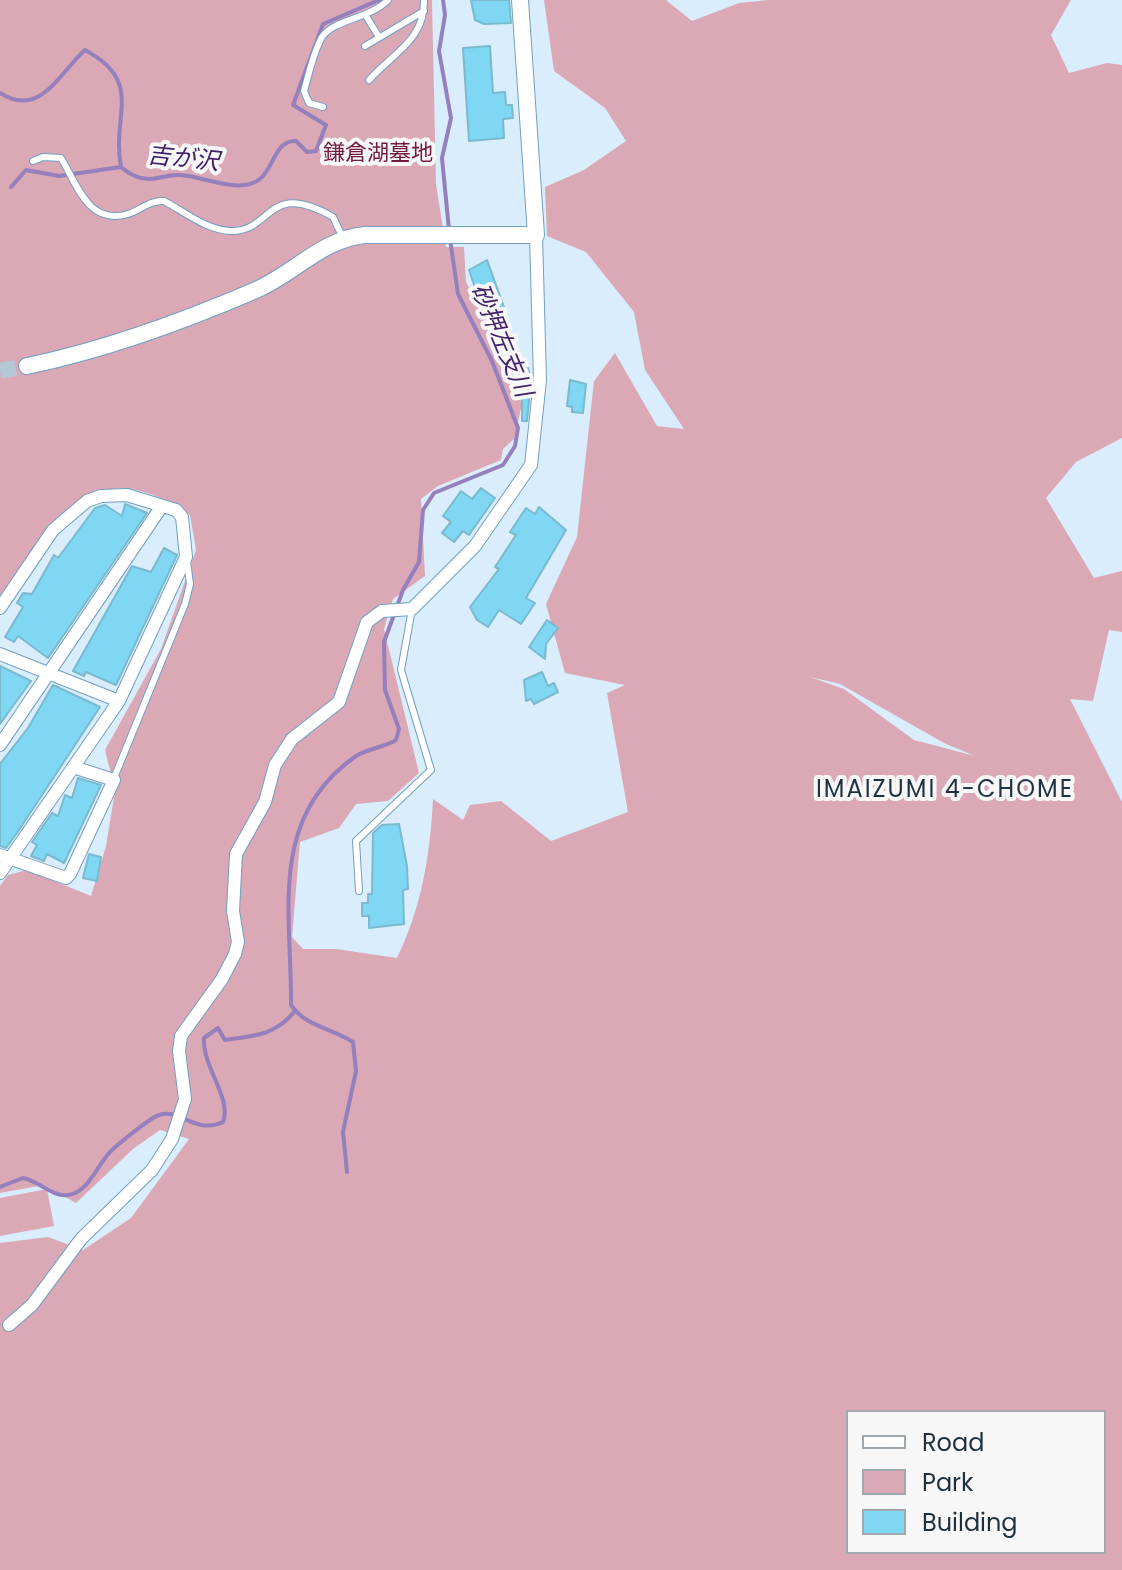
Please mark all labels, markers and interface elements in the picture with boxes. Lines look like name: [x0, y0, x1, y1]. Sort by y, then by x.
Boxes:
park label: 鎌倉湖墓地: [323, 141, 433, 167]
water label: 吉が沢: [146, 142, 220, 178]
water label: 砂押左支川: [463, 280, 537, 402]
district label: IMAIZUMI 4-CHOME: [816, 777, 1074, 805]
legend: [846, 1410, 1106, 1554]
text: Road: [922, 1426, 984, 1459]
text: Park: [922, 1466, 973, 1499]
text: Building: [922, 1506, 1018, 1539]

